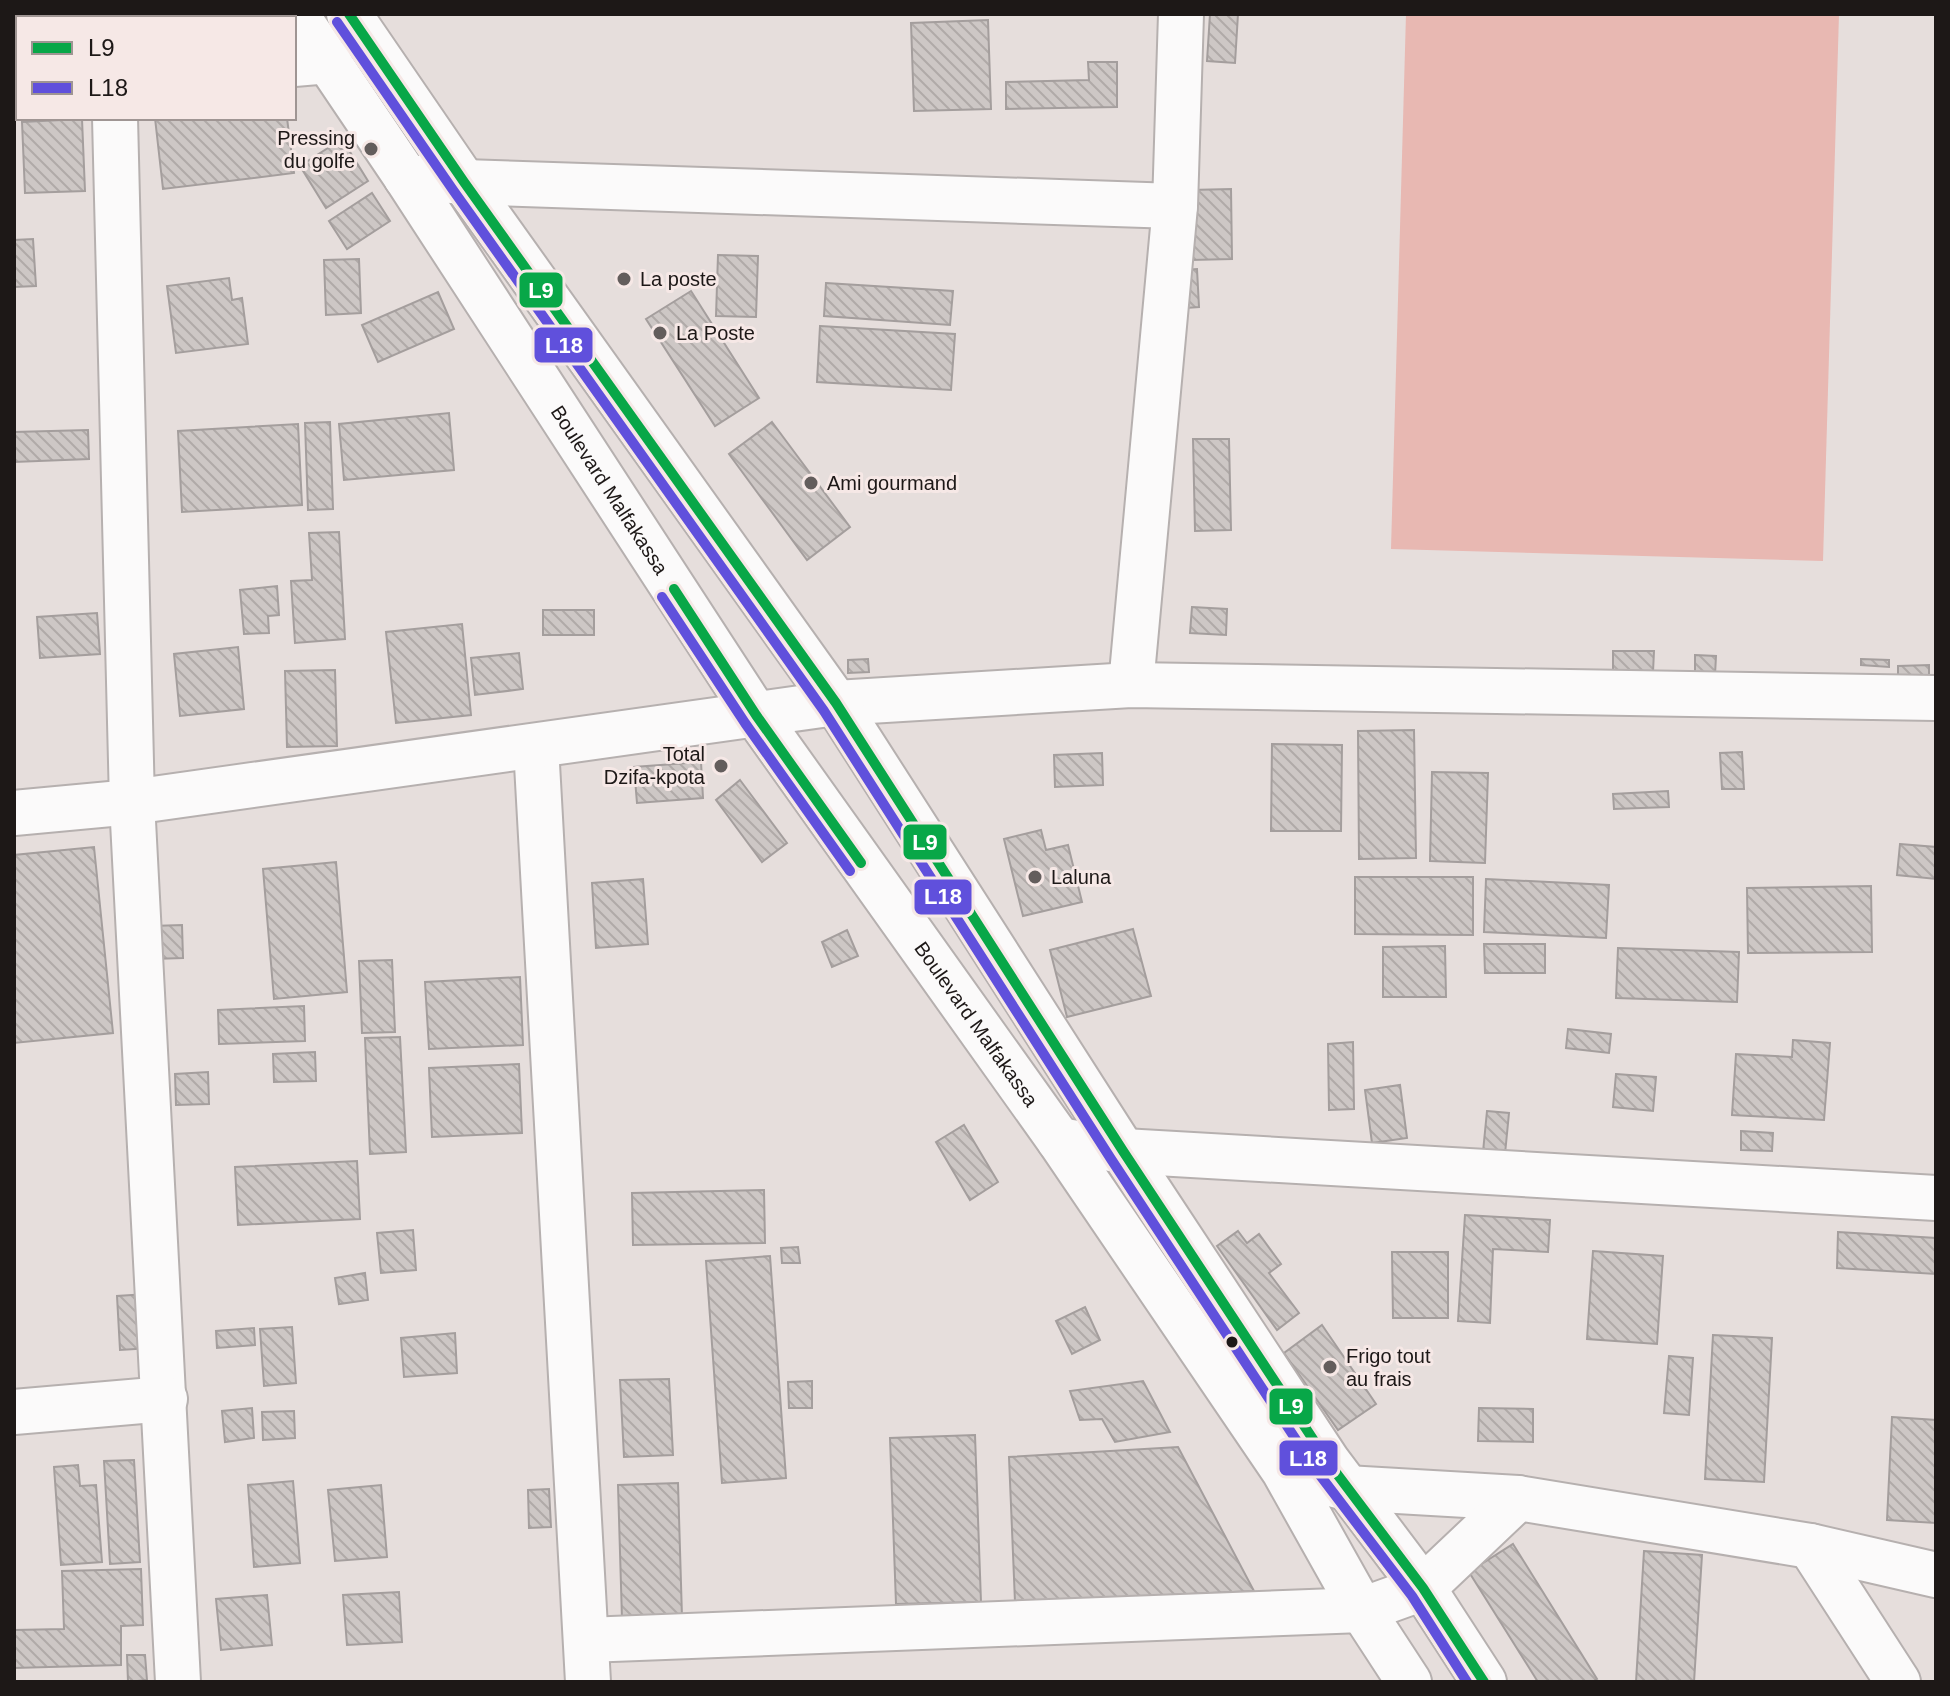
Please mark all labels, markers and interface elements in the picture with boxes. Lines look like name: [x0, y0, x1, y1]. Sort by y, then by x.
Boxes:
legend: [16, 16, 296, 120]
text: L9: [88, 34, 115, 61]
text: L18: [88, 74, 128, 101]
place label: Pressing du golfe: [277, 127, 355, 172]
marker: Pressing du golfe: [362, 140, 380, 158]
place label: La poste: [640, 268, 717, 290]
marker: La poste: [615, 270, 633, 288]
line badge: L9: [518, 271, 564, 309]
text: L9: [528, 278, 554, 303]
place label: La Poste: [676, 322, 755, 344]
marker: La Poste: [651, 324, 669, 342]
line badge: L18: [533, 326, 594, 364]
text: L18: [545, 333, 583, 358]
street label: Boulevard Malfakassa: [547, 401, 673, 579]
place label: Ami gourmand: [827, 472, 957, 494]
marker: Ami gourmand: [802, 474, 820, 492]
place label: Total Dzifa-kpota: [604, 743, 706, 788]
marker: Total Dzifa-kpota: [712, 757, 730, 775]
line badge: L9: [902, 823, 948, 861]
text: L9: [912, 830, 938, 855]
place label: Laluna: [1051, 866, 1112, 888]
marker: Laluna: [1026, 868, 1044, 886]
line badge: L18: [913, 878, 973, 916]
text: L18: [924, 884, 962, 909]
street label: Boulevard Malfakassa: [910, 938, 1043, 1111]
unlabelled marker: [1224, 1334, 1240, 1350]
place label: Frigo tout au frais: [1346, 1345, 1431, 1390]
marker: Frigo tout au frais: [1321, 1358, 1339, 1376]
line badge: L9: [1268, 1387, 1314, 1426]
text: L9: [1278, 1394, 1304, 1419]
line badge: L18: [1278, 1439, 1339, 1477]
text: L18: [1289, 1446, 1327, 1471]

